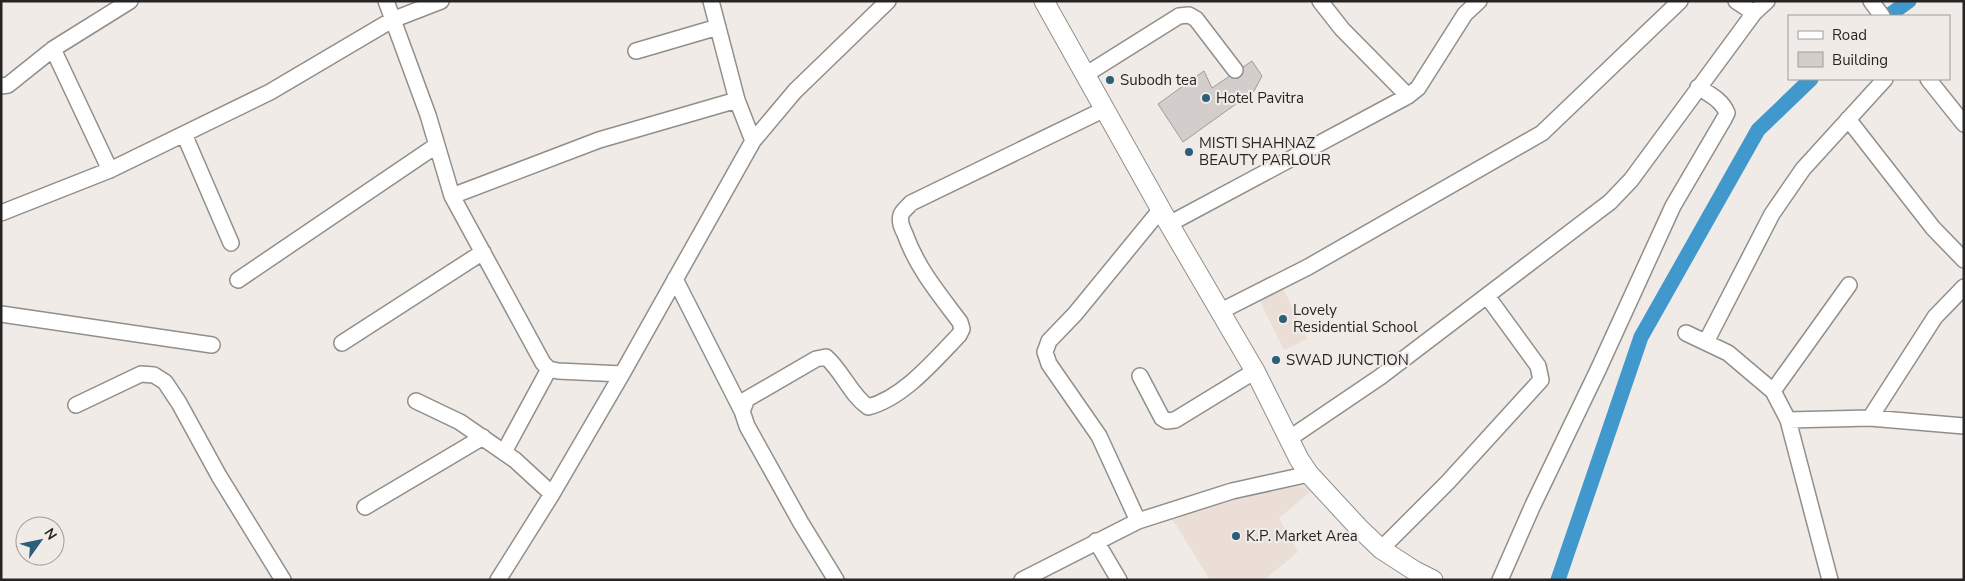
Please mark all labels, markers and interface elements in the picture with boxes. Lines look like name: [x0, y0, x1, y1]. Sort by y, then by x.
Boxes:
legend: [1788, 15, 1950, 80]
text: Road: [1832, 25, 1867, 45]
text: Building: [1832, 50, 1888, 70]
place label: Subodh tea: [1120, 70, 1197, 90]
marker: Subodh tea: [1104, 74, 1116, 86]
place label: Hotel Pavitra: [1216, 88, 1304, 108]
marker: Hotel Pavitra: [1200, 92, 1212, 104]
place label: MISTI SHAHNAZ BEAUTY PARLOUR: [1199, 133, 1331, 170]
marker: MISTI SHAHNAZ BEAUTY PARLOUR: [1183, 146, 1195, 158]
place label: Lovely Residential School: [1293, 300, 1418, 337]
marker: Lovely Residential School: [1277, 313, 1289, 325]
place label: SWAD JUNCTION: [1286, 350, 1409, 370]
marker: SWAD JUNCTION: [1270, 354, 1282, 366]
north arrow: [15, 516, 65, 566]
text: N: [40, 525, 61, 544]
place label: K.P. Market Area: [1246, 526, 1358, 546]
marker: K.P. Market Area: [1230, 530, 1242, 542]

